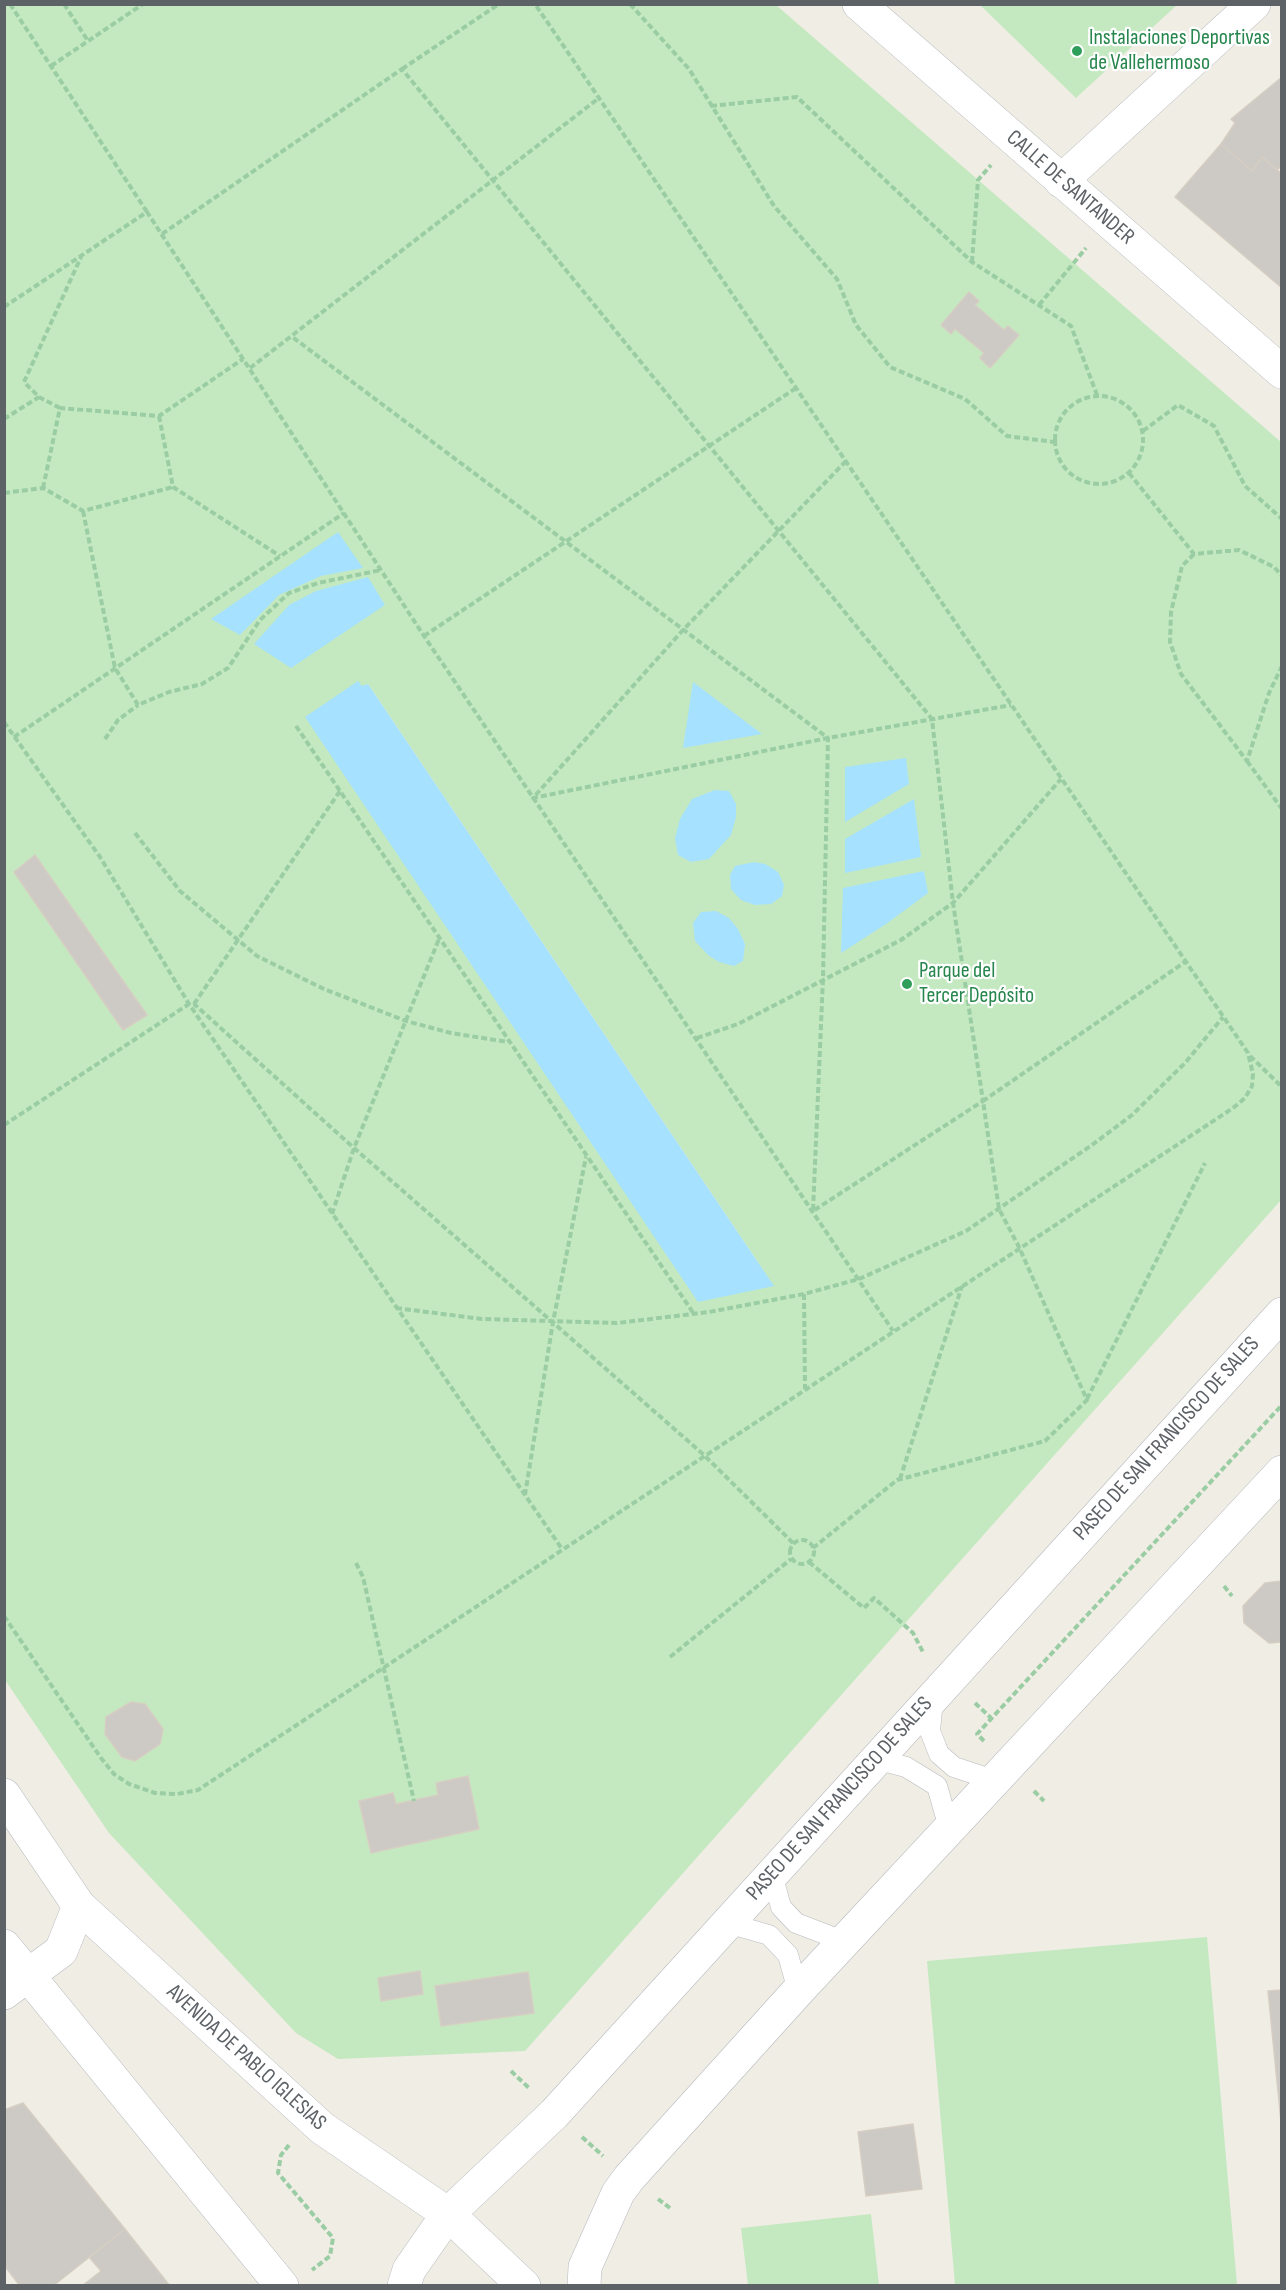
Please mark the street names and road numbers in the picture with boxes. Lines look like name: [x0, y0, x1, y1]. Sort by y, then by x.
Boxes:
street label: CALLE DE SANTANDER: [1001, 125, 1139, 251]
street label: PASEO DE SAN FRANCISCO DE SALES: [1068, 1332, 1266, 1546]
street label: PASEO DE SAN FRANCISCO DE SALES: [741, 1692, 939, 1906]
street label: AVENIDA DE PABLO IGLESIAS: [161, 1979, 331, 2137]

